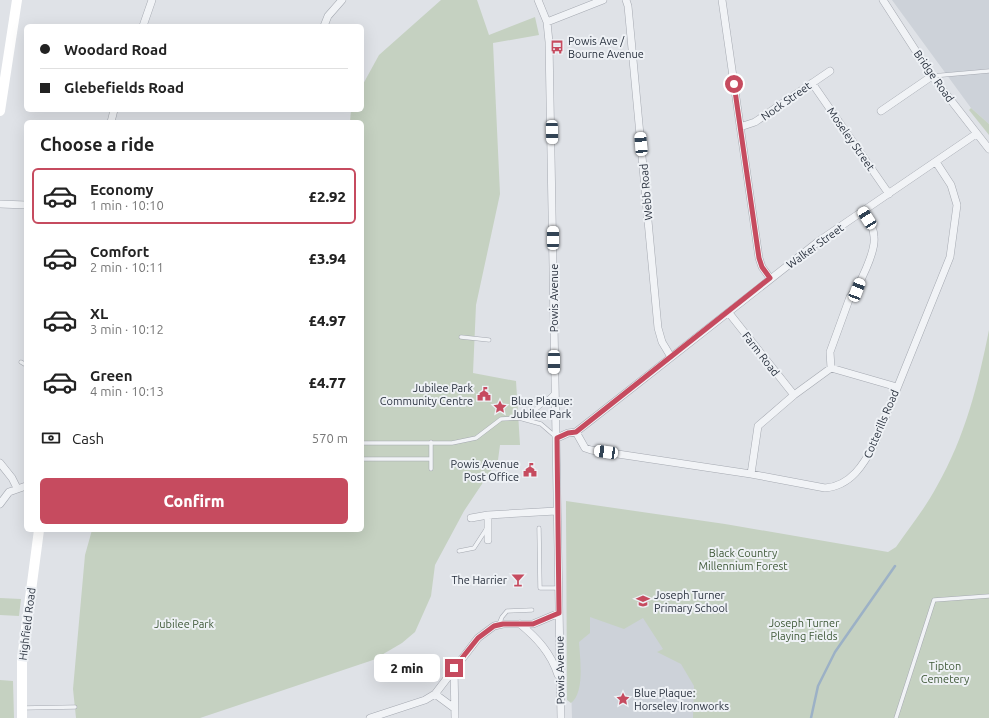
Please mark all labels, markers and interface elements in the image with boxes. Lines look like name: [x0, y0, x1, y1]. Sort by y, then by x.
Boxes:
place label: Powis Ave / Bourne Avenue: [568, 35, 644, 60]
bus stop icon: Powis Ave / Bourne Avenue: [549, 39, 565, 55]
text: Woodard Road: [64, 41, 167, 58]
street label: Bridge Road: [912, 48, 956, 104]
route start: [725, 75, 743, 93]
text: Glebefields Road: [64, 79, 184, 96]
street label: Nock Street: [759, 79, 814, 123]
street label: Moseley Street: [825, 105, 878, 173]
car: [546, 120, 558, 144]
car: [634, 132, 648, 156]
text: Choose a ride: [40, 134, 154, 154]
street label: Webb Road: [638, 163, 654, 221]
icon: car: [42, 178, 78, 214]
text: Economy: [90, 181, 154, 198]
text: £2.92: [308, 188, 346, 205]
text: 1 min · 10:10: [90, 198, 164, 212]
car: [856, 205, 878, 231]
street label: Walker Street: [784, 221, 846, 271]
car: [547, 226, 559, 250]
icon: car: [42, 240, 78, 276]
text: Comfort: [90, 243, 149, 260]
text: £3.94: [308, 250, 346, 267]
text: 2 min · 10:11: [90, 260, 164, 274]
street label: Powis Avenue: [548, 264, 560, 332]
car: [847, 277, 867, 303]
icon: car: [42, 302, 78, 338]
text: XL: [90, 305, 108, 322]
text: £4.97: [308, 312, 346, 329]
text: 3 min · 10:12: [90, 322, 164, 336]
street label: Farm Road: [740, 330, 782, 378]
car: [548, 350, 560, 374]
icon: car: [42, 364, 78, 400]
text: Green: [90, 367, 132, 384]
text: £4.77: [308, 374, 346, 391]
place label: Jubilee Park Community Centre: [380, 382, 473, 407]
text: 4 min · 10:13: [90, 384, 164, 398]
public building icon: Jubilee Park Community Centre: [476, 386, 492, 402]
street label: Cotterills Road: [861, 388, 901, 460]
place label: Blue Plaque: Jubilee Park: [511, 395, 572, 420]
place icon: Blue Plaque: Jubilee Park: [492, 399, 508, 415]
icon: cash: [40, 427, 62, 449]
text: Cash: [72, 430, 104, 447]
text: 570 m: [312, 431, 348, 445]
car: [593, 444, 619, 460]
place label: Powis Avenue Post Office: [451, 458, 519, 483]
public building icon: Powis Avenue Post Office: [522, 462, 538, 478]
button: Confirm: [40, 478, 348, 524]
park label: Black Country Millennium Forest: [698, 547, 788, 572]
bar icon: The Harrier: [510, 572, 526, 588]
place label: The Harrier: [451, 574, 508, 586]
street label: Highfield Road: [17, 587, 37, 661]
place label: Joseph Turner Primary School: [654, 589, 728, 614]
school or university icon: Joseph Turner Primary School: [635, 593, 651, 609]
park label: Joseph Turner Playing Fields: [769, 617, 840, 642]
park label: Jubilee Park: [154, 618, 215, 630]
street label: Powis Avenue: [553, 636, 567, 704]
callout: 2 min: [374, 654, 440, 682]
route end: [445, 659, 463, 677]
park label: Tipton Cemetery: [921, 660, 970, 685]
text: 2 min: [390, 661, 424, 675]
place label: Blue Plaque: Horseley Ironworks: [634, 687, 729, 712]
place icon: Blue Plaque: Horseley Ironworks: [615, 691, 631, 707]

